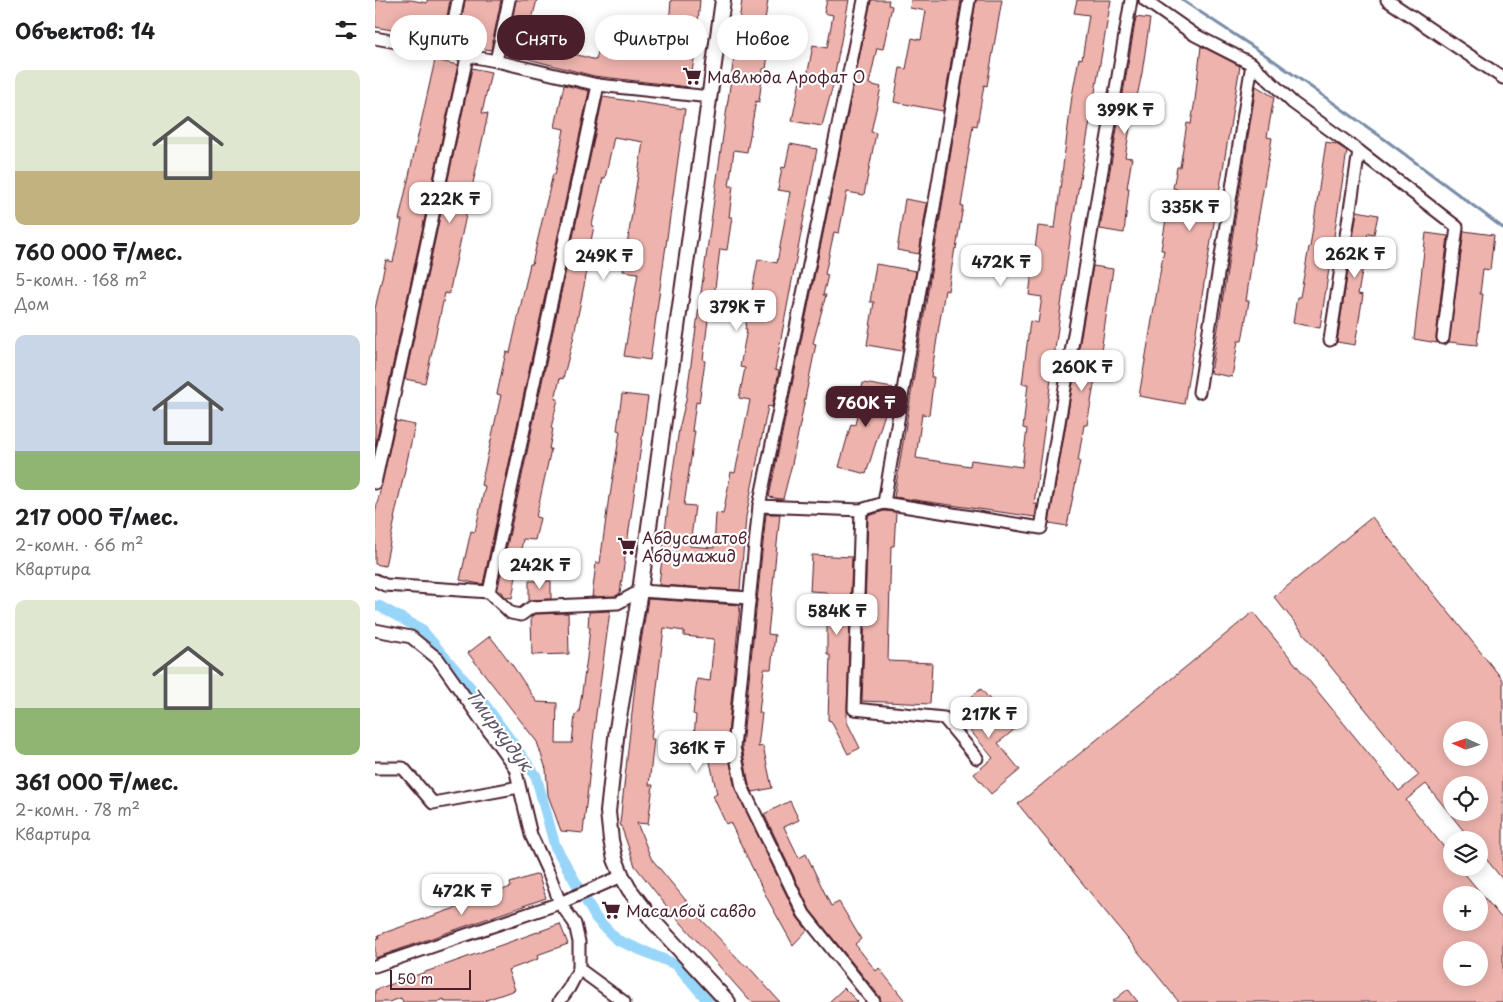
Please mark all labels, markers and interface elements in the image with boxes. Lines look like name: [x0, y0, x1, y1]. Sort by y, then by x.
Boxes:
text: Объектов: 14: [15, 14, 155, 46]
chip: Купить: [390, 15, 487, 60]
chip: Снять: [497, 15, 585, 60]
chip: Фильтры: [595, 15, 707, 60]
chip: Новое: [717, 15, 808, 60]
icon: filters: [332, 16, 360, 44]
place label: Мавлюда Арофат О: [707, 64, 865, 88]
supermarket icon: Мавлюда Арофат О: [681, 65, 703, 87]
pin: 399K ₸: [1084, 92, 1166, 135]
text: 399K ₸: [1097, 97, 1153, 121]
icon: home: [143, 103, 233, 193]
pin: 222K ₸: [409, 182, 491, 224]
text: 222K ₸: [420, 186, 480, 210]
pin: 335K ₸: [1149, 190, 1231, 232]
text: 335K ₸: [1161, 194, 1219, 218]
text: 760 000 ₸/мес.: [15, 235, 182, 267]
pin: 262K ₸: [1314, 236, 1396, 279]
pin: 249K ₸: [563, 238, 645, 281]
text: 262K ₸: [1325, 241, 1385, 265]
text: 249K ₸: [575, 243, 633, 267]
pin: 472K ₸: [960, 244, 1042, 287]
text: 472K ₸: [972, 249, 1030, 273]
text: 5-комн. · 168 m²: [15, 267, 147, 291]
pin: 379K ₸: [696, 290, 778, 332]
text: Дом: [15, 291, 49, 315]
text: 379K ₸: [709, 294, 765, 318]
pin: 260K ₸: [1041, 350, 1123, 392]
text: 260K ₸: [1052, 354, 1112, 378]
icon: home: [143, 368, 233, 458]
pin: 760K ₸: [825, 386, 907, 428]
text: 760K ₸: [837, 390, 895, 414]
text: 217 000 ₸/мес.: [15, 500, 179, 532]
place label: Абдусаматов Абдумажид: [642, 525, 747, 567]
text: 2-комн. · 66 m²: [15, 532, 144, 556]
supermarket icon: Абдусаматов Абдумажид: [616, 535, 638, 557]
pin: 242K ₸: [499, 548, 581, 590]
text: 242K ₸: [510, 552, 570, 576]
text: Квартира: [15, 556, 90, 580]
pin: 584K ₸: [796, 594, 878, 636]
text: 584K ₸: [807, 598, 867, 622]
icon: home: [143, 633, 233, 723]
water label: Тмиркудук: [460, 682, 541, 777]
pin: 217K ₸: [948, 696, 1030, 739]
text: 217K ₸: [961, 701, 1017, 725]
north arrow: [1443, 721, 1487, 766]
map controls: [1443, 721, 1488, 986]
pin: 361K ₸: [656, 730, 738, 773]
text: 361K ₸: [669, 735, 725, 759]
text: 361 000 ₸/мес.: [15, 765, 179, 797]
button: locate: [1443, 776, 1488, 821]
text: 2-комн. · 78 m²: [15, 797, 140, 821]
text: Квартира: [15, 821, 90, 845]
button: layers: [1443, 831, 1488, 876]
pin: 472K ₸: [421, 874, 503, 916]
text: 472K ₸: [433, 878, 491, 902]
button: +: [1443, 886, 1488, 931]
place label: Масалбой савдо: [626, 898, 756, 922]
supermarket icon: Масалбой савдо: [600, 899, 622, 921]
button: −: [1443, 941, 1488, 986]
scale bar: [390, 967, 471, 990]
text: 50 m: [397, 968, 433, 989]

